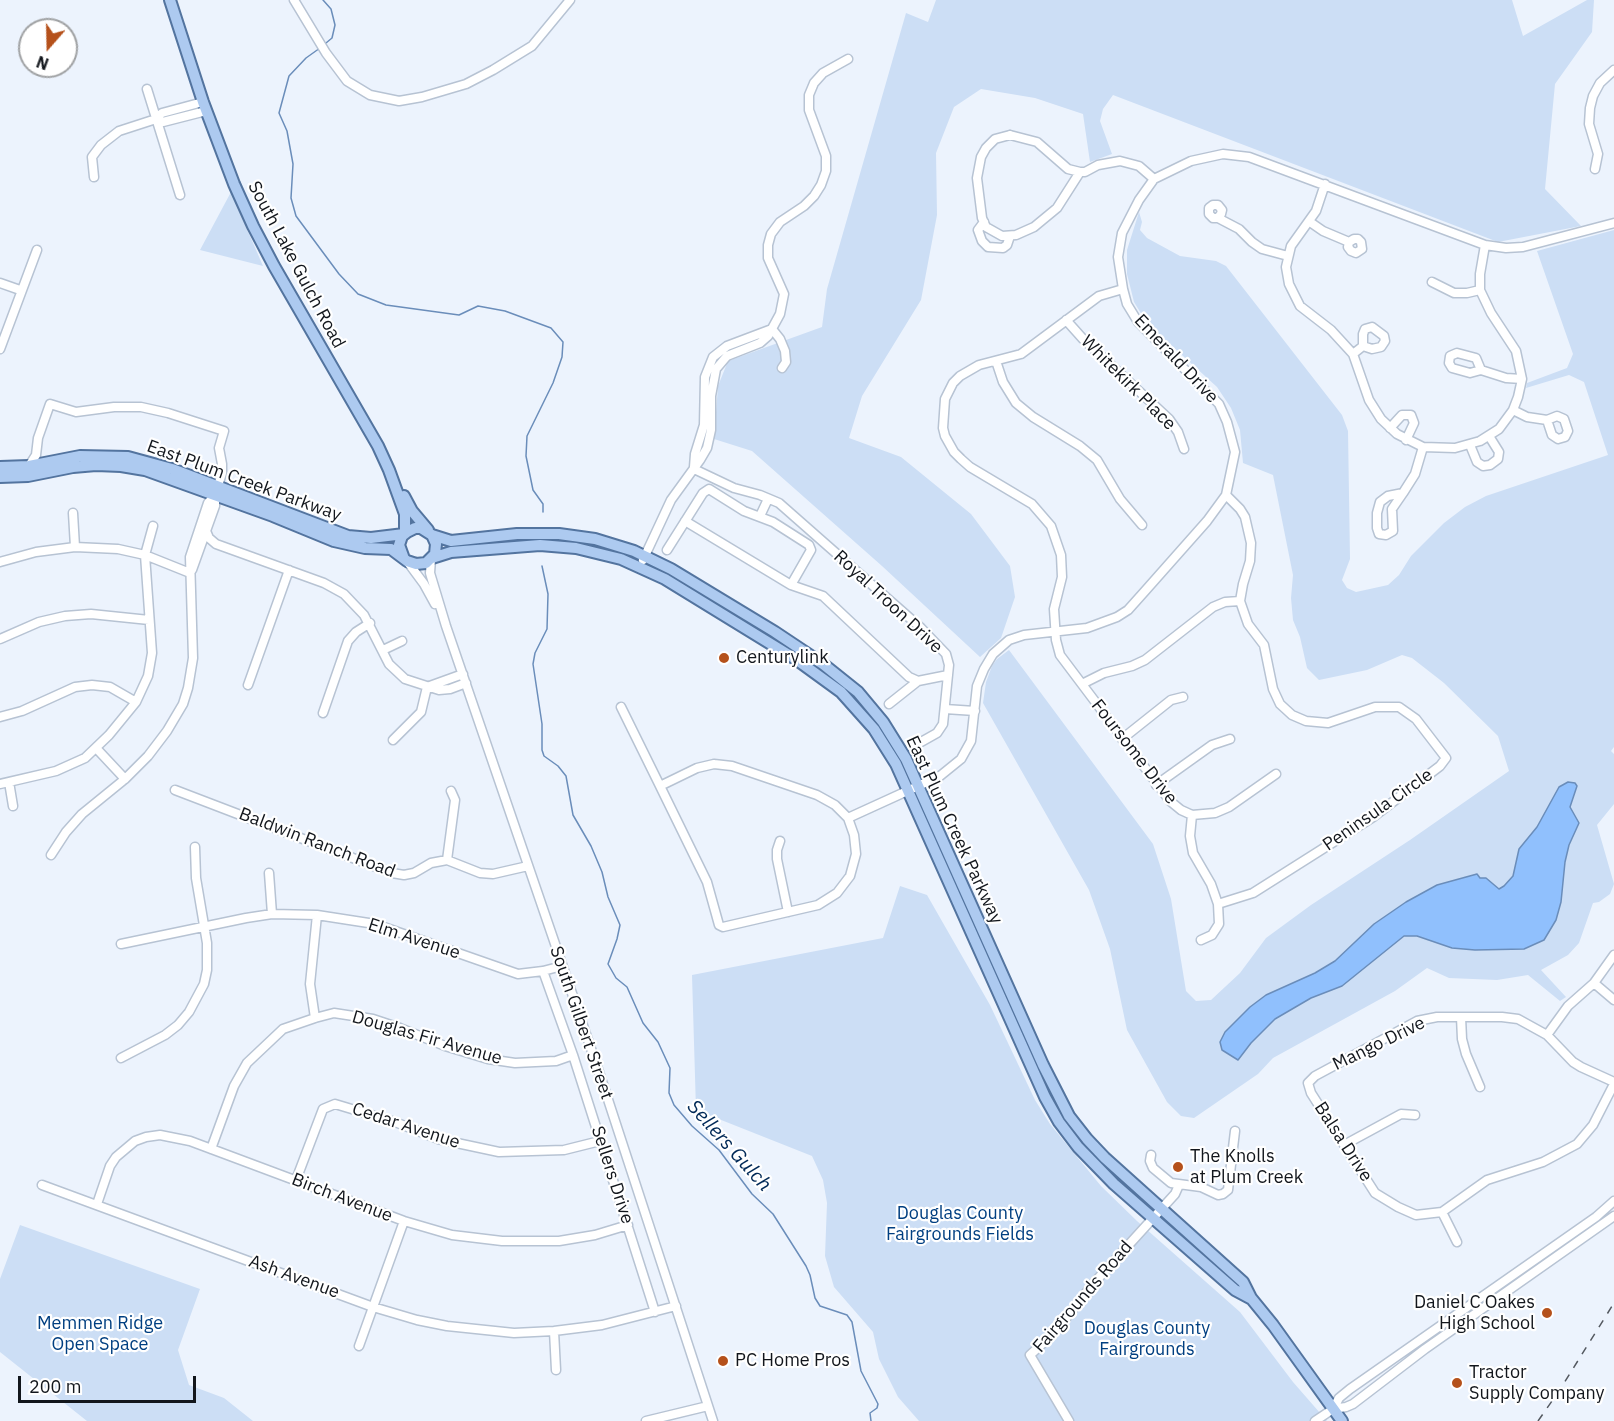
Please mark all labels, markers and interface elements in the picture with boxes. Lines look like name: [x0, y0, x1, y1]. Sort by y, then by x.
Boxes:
north arrow: [18, 18, 78, 78]
text: N: [34, 52, 51, 74]
street label: South Lake Gulch Road: [243, 178, 349, 352]
street label: Emerald Drive: [1129, 310, 1223, 408]
street label: Whitekirk Place: [1076, 331, 1180, 435]
street label: East Plum Creek Parkway: [144, 436, 344, 526]
street label: Royal Troon Drive: [829, 546, 947, 658]
place label: Centurylink: [736, 647, 829, 669]
marker: Centurylink: [717, 651, 731, 665]
street label: Foursome Drive: [1086, 695, 1182, 809]
street label: East Plum Creek Parkway: [901, 732, 1007, 928]
street label: Peninsula Circle: [1319, 764, 1437, 856]
street label: Baldwin Ranch Road: [236, 803, 398, 883]
street label: Elm Avenue: [365, 914, 463, 964]
street label: South Gilbert Street: [545, 944, 617, 1102]
street label: Douglas Fir Avenue: [350, 1006, 504, 1070]
street label: Mango Drive: [1329, 1012, 1429, 1076]
water label: Sellers Gulch: [682, 1095, 776, 1197]
street label: Cedar Avenue: [349, 1098, 463, 1154]
street label: Balsa Drive: [1309, 1098, 1377, 1186]
street label: Sellers Drive: [586, 1123, 638, 1227]
place label: The Knolls at Plum Creek: [1190, 1146, 1303, 1188]
marker: The Knolls at Plum Creek: [1171, 1160, 1185, 1174]
street label: Birch Avenue: [288, 1169, 396, 1227]
park label: Douglas County Fairgrounds Fields: [886, 1203, 1034, 1246]
street label: Fairgrounds Road: [1029, 1237, 1137, 1357]
street label: Ash Avenue: [246, 1251, 342, 1303]
place label: Daniel C Oakes High School: [1414, 1292, 1535, 1334]
marker: Daniel C Oakes High School: [1540, 1306, 1554, 1320]
park label: Memmen Ridge Open Space: [37, 1313, 163, 1356]
park label: Douglas County Fairgrounds: [1084, 1318, 1210, 1360]
place label: PC Home Pros: [735, 1350, 850, 1372]
marker: PC Home Pros: [716, 1354, 730, 1368]
place label: Tractor Supply Company: [1469, 1362, 1605, 1404]
scale bar: [21, 1364, 200, 1402]
text: 200 m: [29, 1375, 81, 1398]
marker: Tractor Supply Company: [1450, 1376, 1464, 1390]

